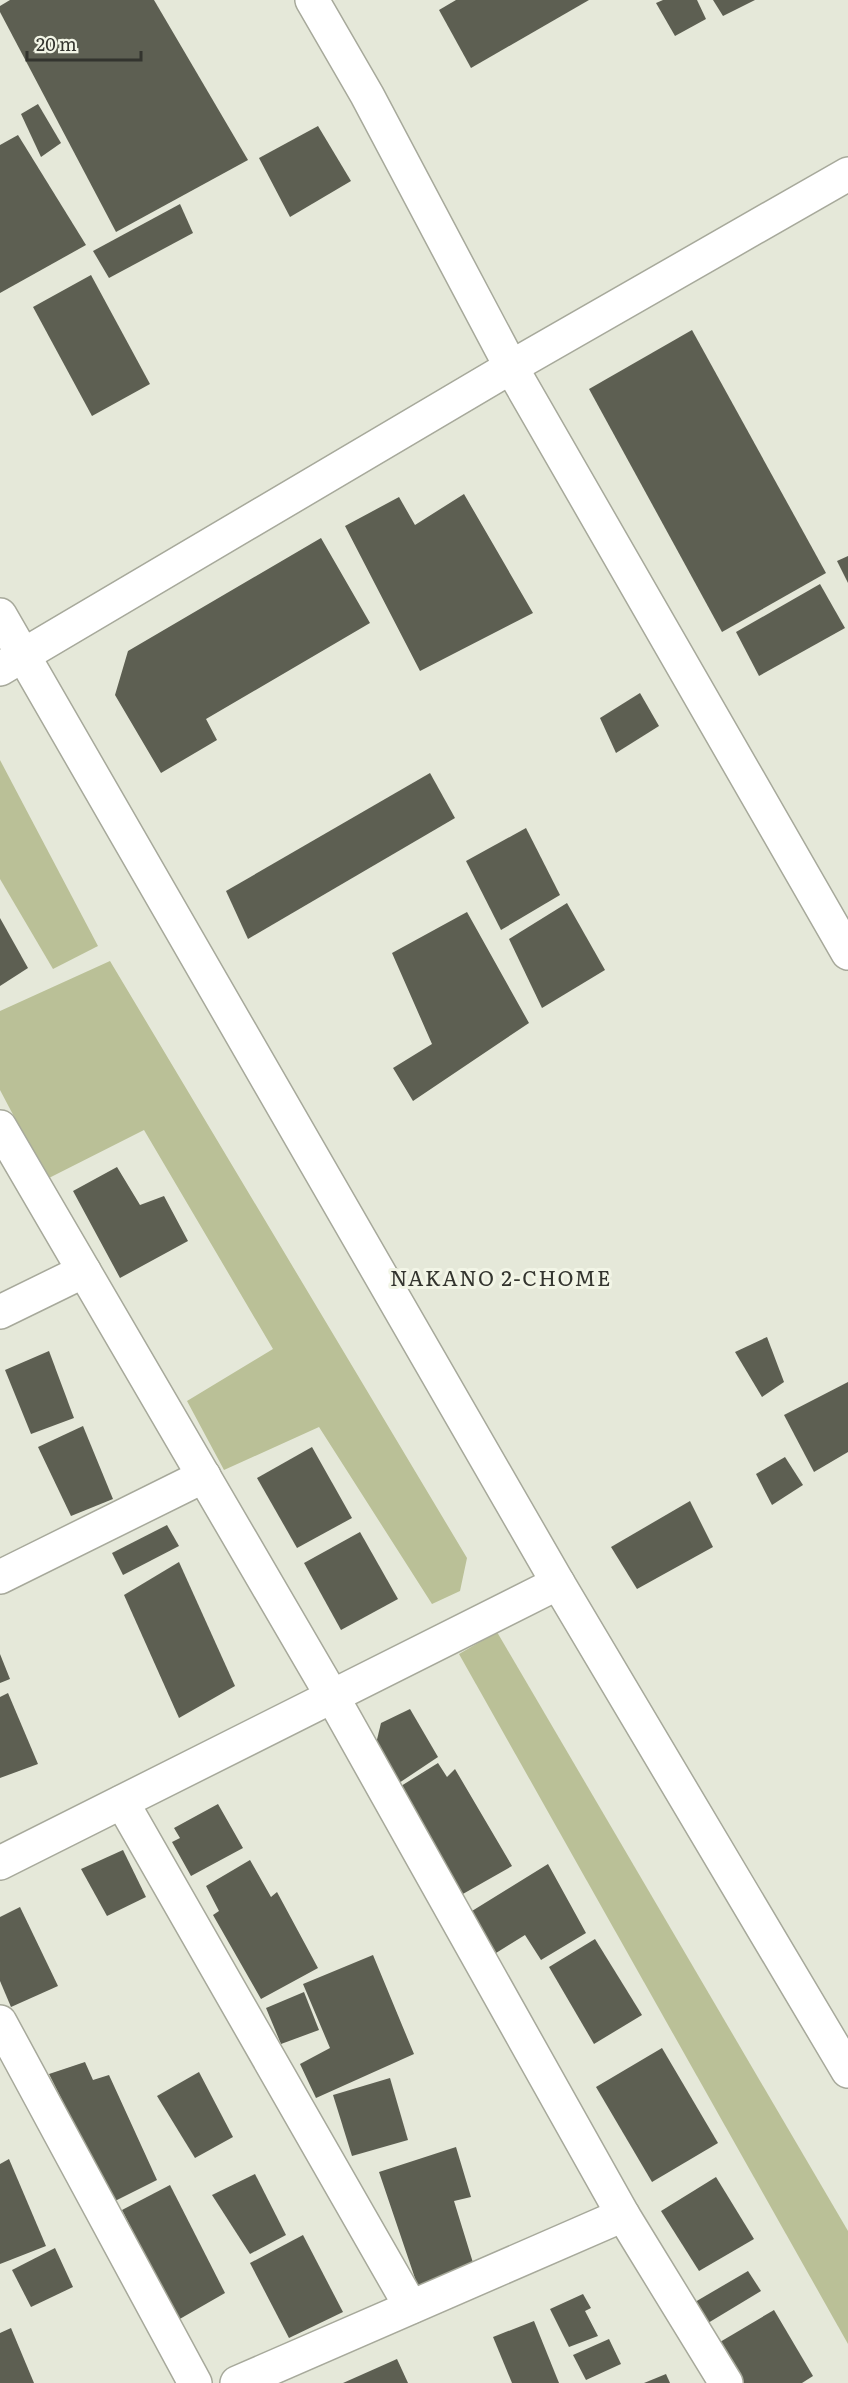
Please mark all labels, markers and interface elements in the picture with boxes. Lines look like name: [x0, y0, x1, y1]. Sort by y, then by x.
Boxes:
scale bar: [27, 24, 141, 62]
text: 20 m: [36, 30, 77, 57]
district label: NAKANO 2-CHOME: [390, 1261, 612, 1292]

